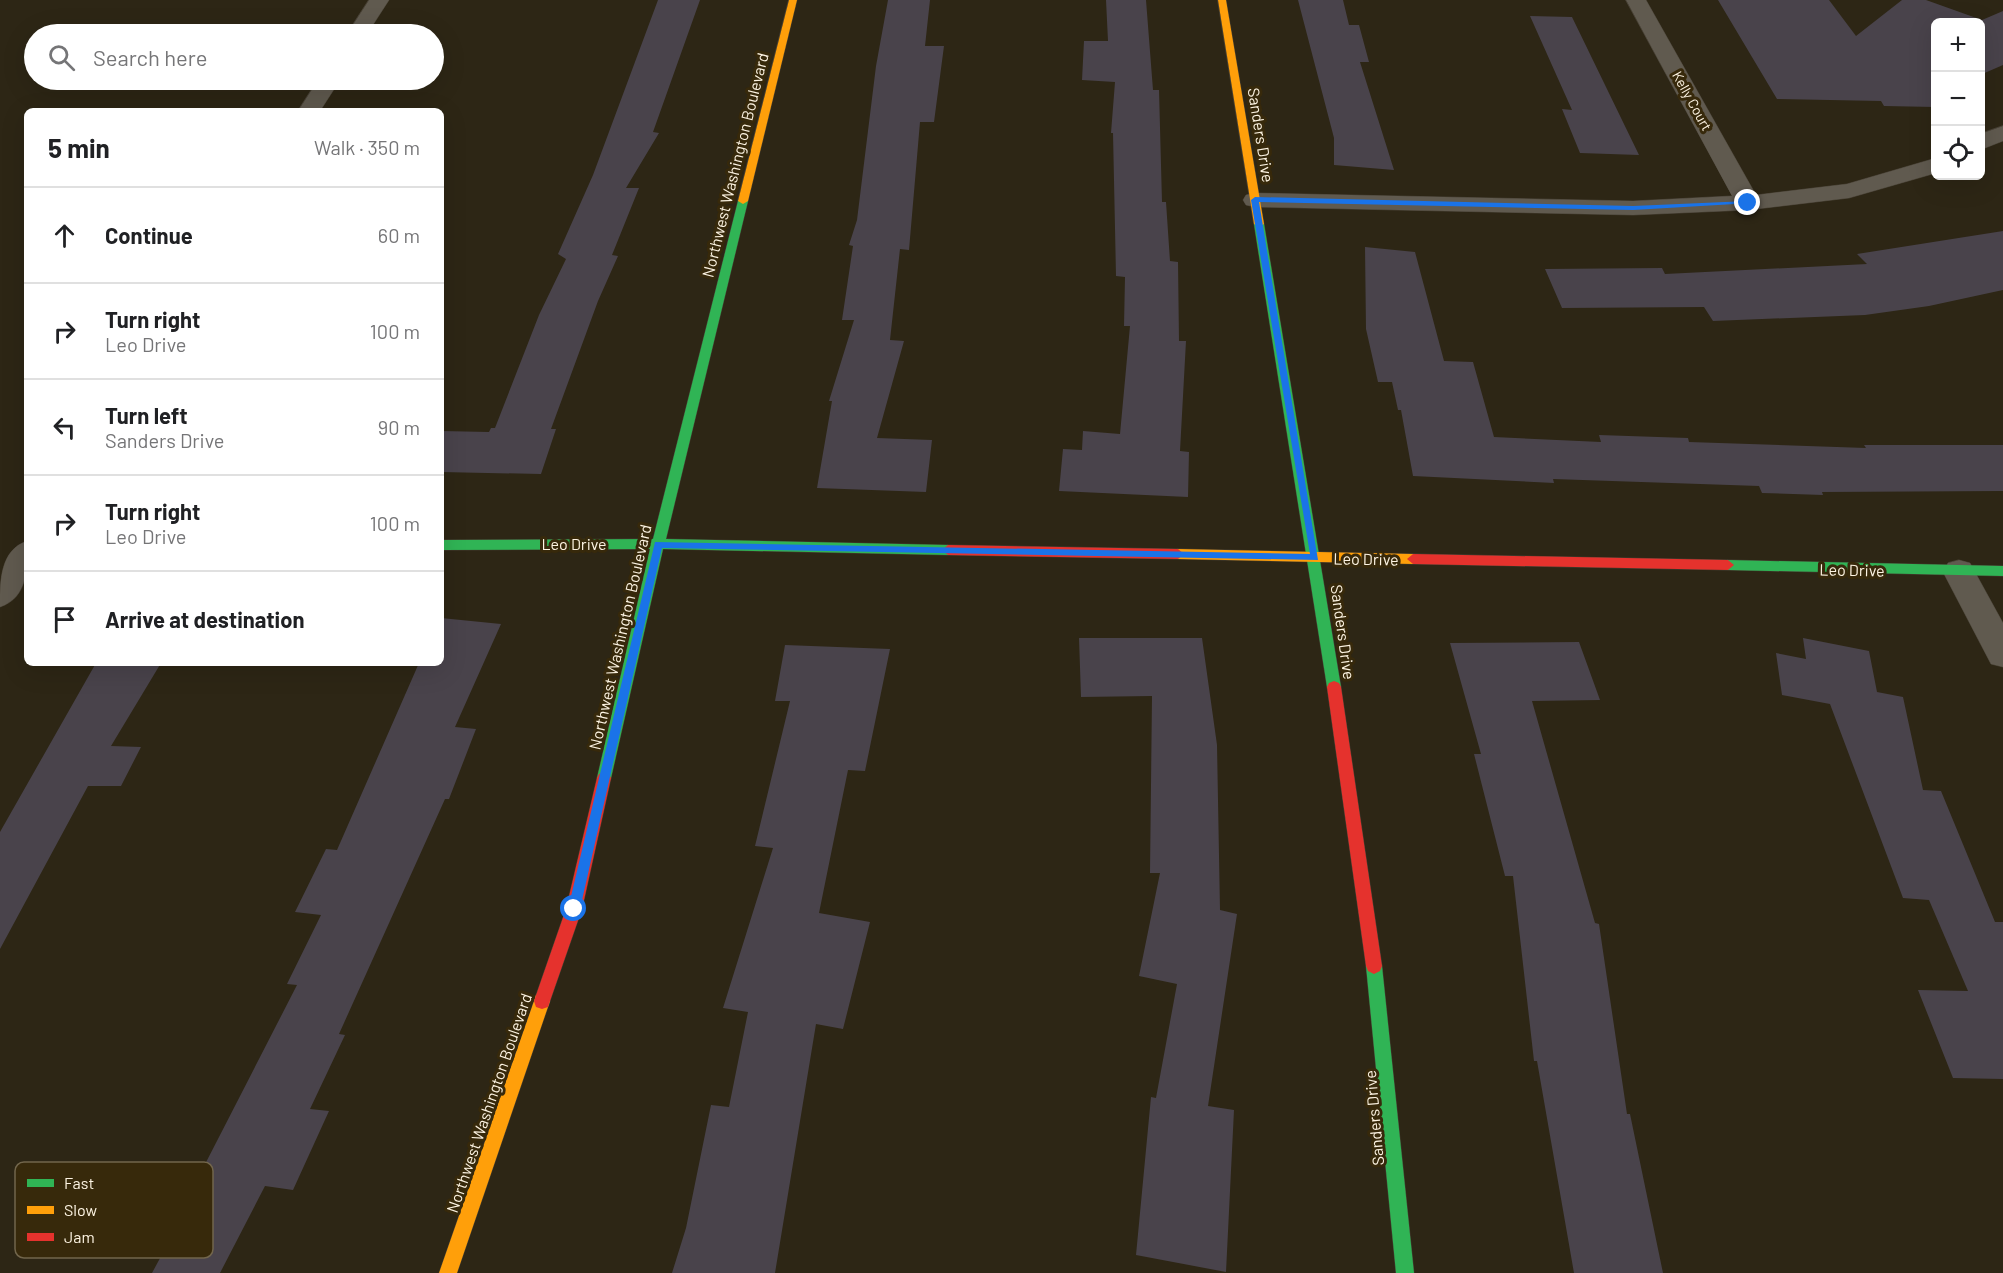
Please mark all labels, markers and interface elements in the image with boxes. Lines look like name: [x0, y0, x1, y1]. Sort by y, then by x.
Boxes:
map controls: [1931, 18, 1985, 180]
button: +: [1931, 18, 1985, 72]
search box: [24, 24, 444, 90]
icon: search: [45, 41, 78, 74]
text: Search here: [93, 44, 207, 70]
street label: Northwest Washington Boulevard: [697, 51, 772, 279]
street label: Kelly Court: [1669, 68, 1716, 134]
button: −: [1931, 72, 1985, 126]
street label: Sanders Drive: [1245, 86, 1278, 184]
button: locate: [1931, 126, 1985, 180]
text: 5 min: [48, 132, 110, 163]
text: Walk · 350 m: [314, 135, 420, 159]
route end: [1734, 189, 1760, 215]
icon: ahead: [48, 219, 81, 252]
text: Continue: [105, 222, 193, 248]
text: 60 m: [378, 223, 420, 247]
text: Turn right: [105, 306, 200, 332]
icon: right: [48, 315, 81, 348]
text: 100 m: [370, 319, 420, 343]
text: Leo Drive: [105, 332, 186, 356]
text: Turn left: [105, 402, 188, 428]
icon: left: [48, 411, 81, 444]
text: 90 m: [378, 415, 420, 439]
text: Sanders Drive: [105, 428, 224, 452]
text: Turn right: [105, 498, 200, 524]
icon: right: [48, 507, 81, 540]
text: 100 m: [370, 511, 420, 535]
street label: Northwest Washington Boulevard: [584, 522, 655, 751]
text: Leo Drive: [105, 524, 186, 548]
street label: Leo Drive: [541, 534, 607, 553]
street label: Leo Drive: [1333, 548, 1399, 569]
street label: Leo Drive: [1819, 559, 1885, 580]
street label: Sanders Drive: [1327, 583, 1360, 681]
icon: arrive: [48, 603, 81, 636]
text: Arrive at destination: [105, 606, 304, 632]
route start: [560, 895, 586, 921]
street label: Northwest Washington Boulevard: [442, 991, 535, 1215]
street label: Sanders Drive: [1360, 1070, 1387, 1166]
legend: [15, 1162, 213, 1258]
text: Fast: [64, 1173, 94, 1192]
text: Slow: [64, 1200, 97, 1219]
text: Jam: [64, 1227, 95, 1246]

